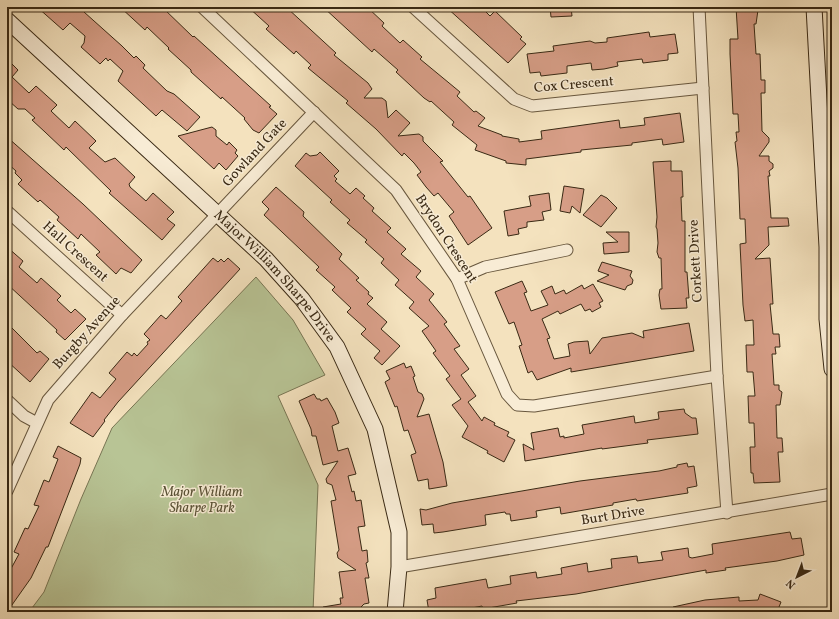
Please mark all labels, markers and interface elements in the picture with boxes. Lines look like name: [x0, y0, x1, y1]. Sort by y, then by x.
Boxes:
street label: Cox Crescent: [533, 72, 615, 98]
street label: Gowland Gate: [218, 114, 292, 191]
street label: Brydon Crescent: [410, 191, 482, 287]
street label: Major William Sharpe Drive: [210, 206, 340, 346]
street label: Hall Crescent: [38, 217, 112, 287]
street label: Corkett Drive: [684, 219, 708, 303]
street label: Burgby Avenue: [49, 292, 125, 374]
park label: Major William Sharpe Park: [160, 483, 243, 518]
street label: Burt Drive: [580, 502, 647, 530]
north arrow: [777, 557, 817, 597]
text: N: [783, 575, 799, 592]

